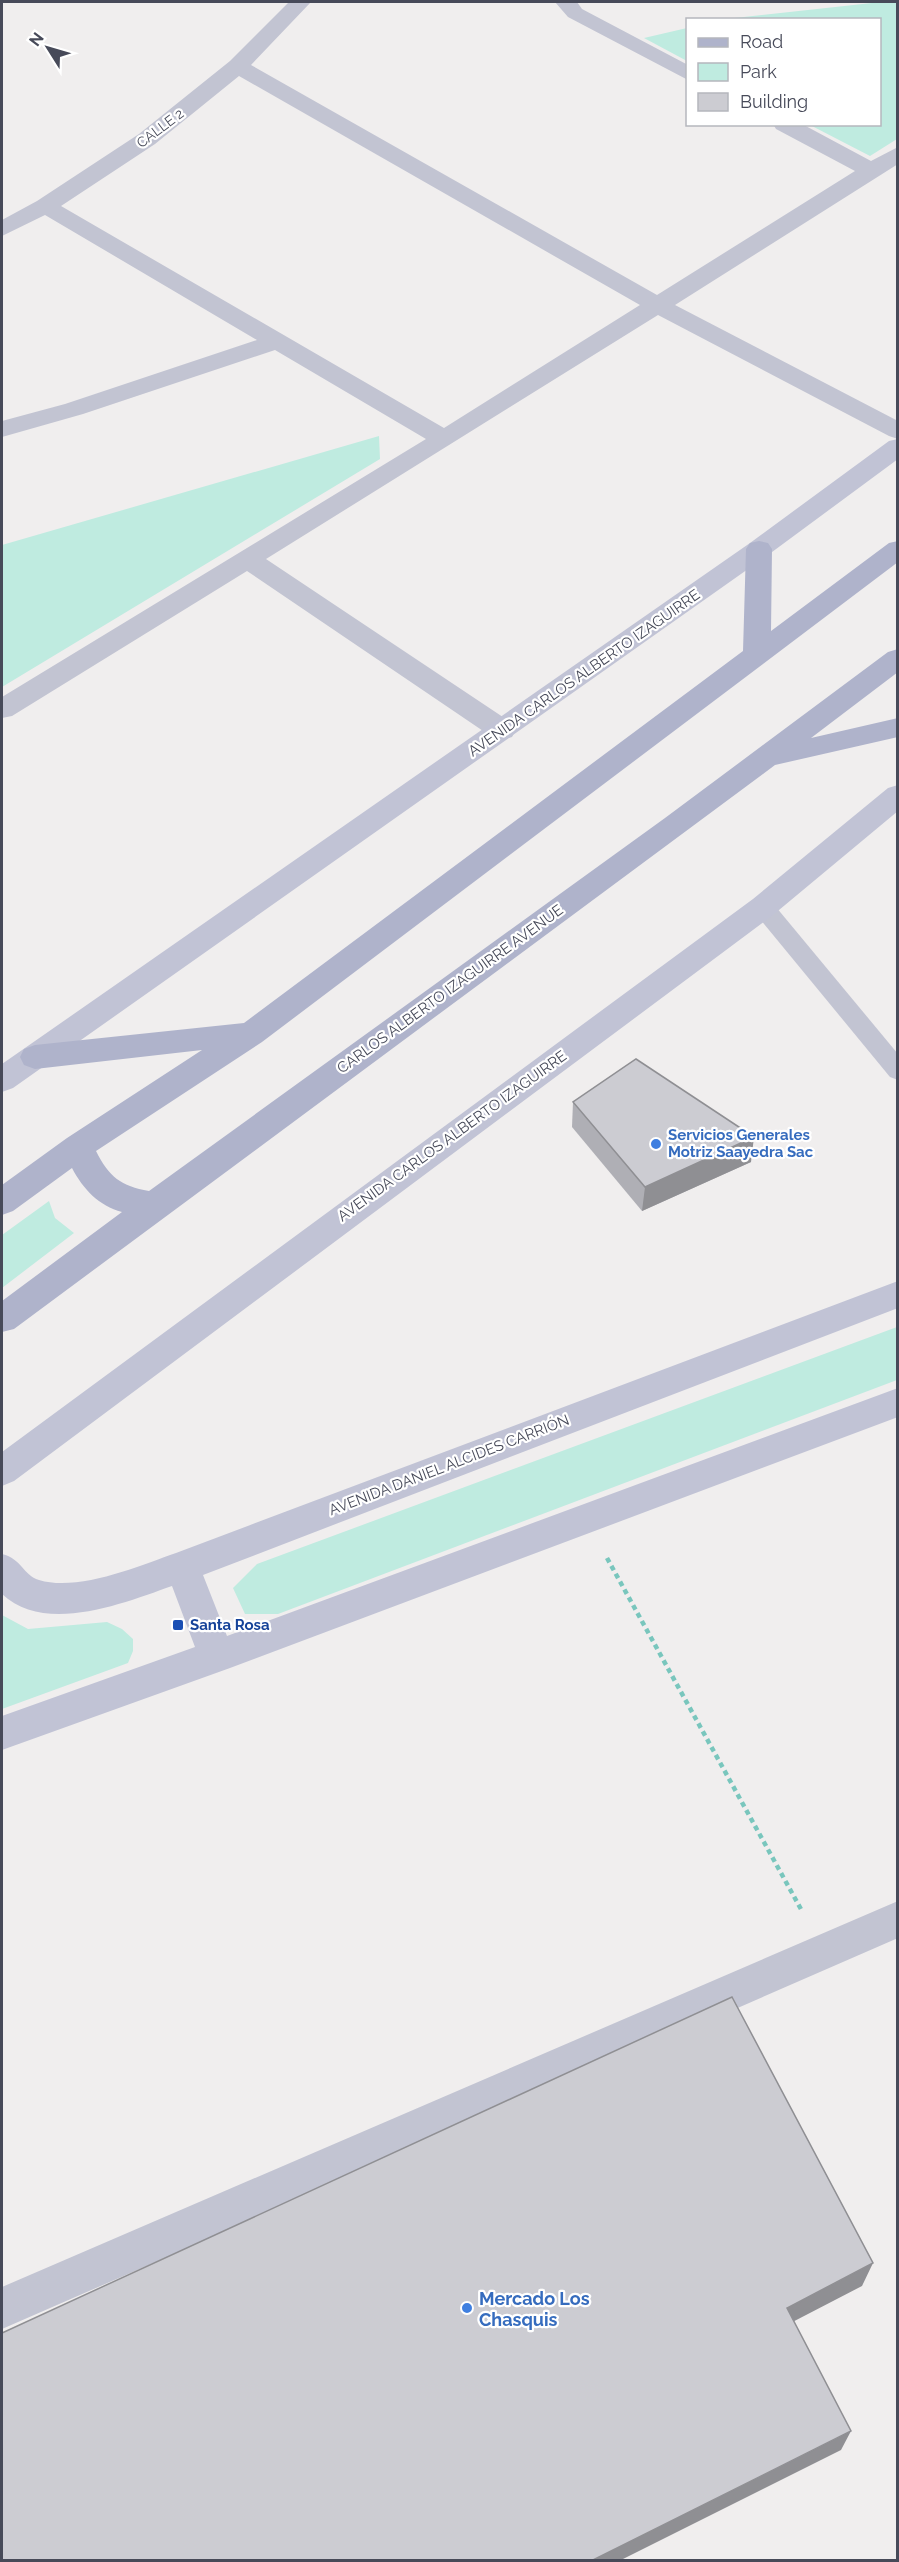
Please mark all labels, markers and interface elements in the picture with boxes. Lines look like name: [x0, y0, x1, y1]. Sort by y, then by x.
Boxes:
north arrow: [18, 18, 78, 78]
legend: [686, 18, 881, 126]
text: N: [25, 29, 48, 50]
text: Road: [740, 31, 783, 52]
text: Park: [740, 61, 777, 82]
text: Building: [740, 91, 808, 112]
street label: CALLE 2: [133, 105, 187, 151]
street label: AVENIDA CARLOS ALBERTO IZAGUIRRE: [465, 586, 703, 760]
street label: CARLOS ALBERTO IZAGUIRRE AVENUE: [333, 901, 567, 1077]
street label: AVENIDA CARLOS ALBERTO IZAGUIRRE: [334, 1047, 570, 1225]
place label: Servicios Generales Motriz Saayedra Sac: [668, 1126, 814, 1161]
marker: Servicios Generales Motriz Saayedra Sac: [649, 1137, 663, 1151]
street label: AVENIDA DANIEL ALCIDES CARRIÓN: [326, 1411, 572, 1519]
place label: Santa Rosa: [190, 1616, 270, 1634]
marker: Santa Rosa: [171, 1618, 185, 1632]
place label: Mercado Los Chasquis: [479, 2288, 590, 2330]
marker: Mercado Los Chasquis: [460, 2301, 474, 2315]

